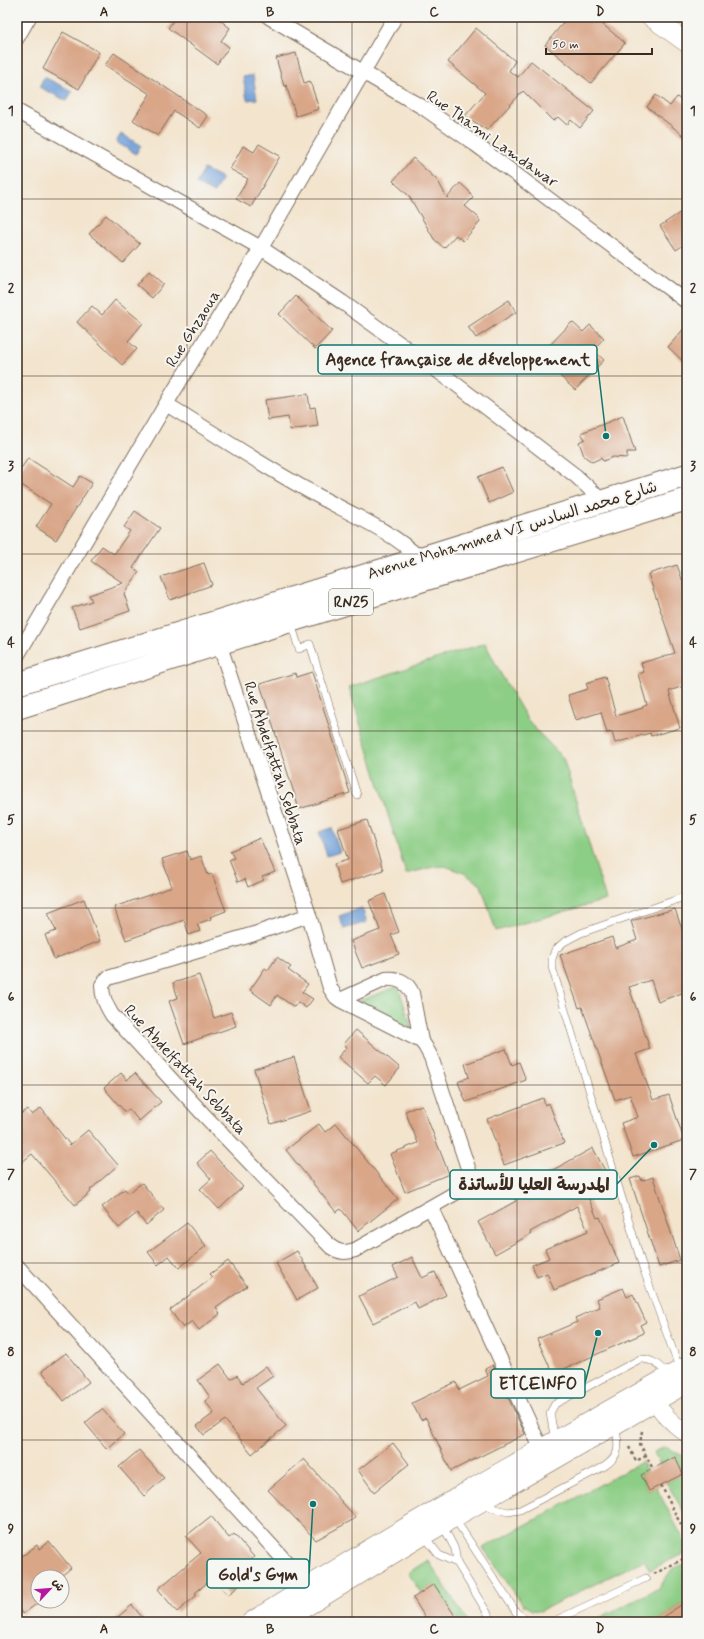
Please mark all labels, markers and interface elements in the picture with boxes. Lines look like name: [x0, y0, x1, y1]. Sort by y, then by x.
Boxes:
text: A: [100, 4, 108, 21]
text: B: [266, 4, 275, 21]
text: C: [429, 4, 439, 21]
text: D: [596, 4, 605, 21]
scale bar: [546, 30, 652, 56]
text: 50 m: [552, 37, 579, 53]
street label: Rue Thami Lamdawar: [422, 86, 562, 193]
text: 1: [8, 103, 14, 120]
text: 1: [690, 103, 696, 120]
text: 2: [8, 280, 15, 297]
text: 2: [690, 280, 697, 297]
street label: Rue Ghzaoua: [161, 286, 225, 371]
callout: Agence française de développement: [318, 345, 597, 374]
text: Agence française de développement: [326, 349, 591, 372]
text: 3: [8, 458, 14, 475]
text: 3: [690, 458, 696, 475]
street label: Avenue Mohammed VI شارع محمد السادس: [365, 476, 660, 585]
road number: RN25: [329, 589, 373, 615]
text: 4: [7, 635, 15, 652]
text: 4: [689, 635, 697, 652]
street label: Rue Abdelfattah Sebbata: [238, 679, 311, 848]
text: 5: [7, 812, 15, 829]
text: 5: [689, 812, 697, 829]
text: 6: [8, 989, 15, 1006]
text: 6: [690, 989, 697, 1006]
street label: Rue Abdelfattah Sebbata: [119, 1000, 251, 1140]
text: 7: [7, 1166, 15, 1183]
text: 7: [689, 1166, 697, 1183]
callout: المدرسة العليا للأساتذة: [450, 1170, 617, 1199]
text: المدرسة العليا للأساتذة: [458, 1173, 610, 1196]
text: 8: [7, 1344, 15, 1361]
text: 8: [689, 1344, 697, 1361]
callout: ETCEINFO: [491, 1369, 585, 1398]
text: ETCEINFO: [499, 1373, 577, 1395]
text: 9: [8, 1521, 15, 1538]
text: 9: [690, 1521, 697, 1538]
callout: Gold's Gym: [207, 1559, 309, 1588]
text: Gold's Gym: [218, 1564, 298, 1586]
north arrow: [30, 1569, 70, 1609]
text: ش: [49, 1577, 67, 1594]
text: A: [100, 1621, 108, 1638]
text: B: [266, 1621, 275, 1638]
text: C: [429, 1621, 439, 1638]
text: D: [596, 1621, 605, 1638]

